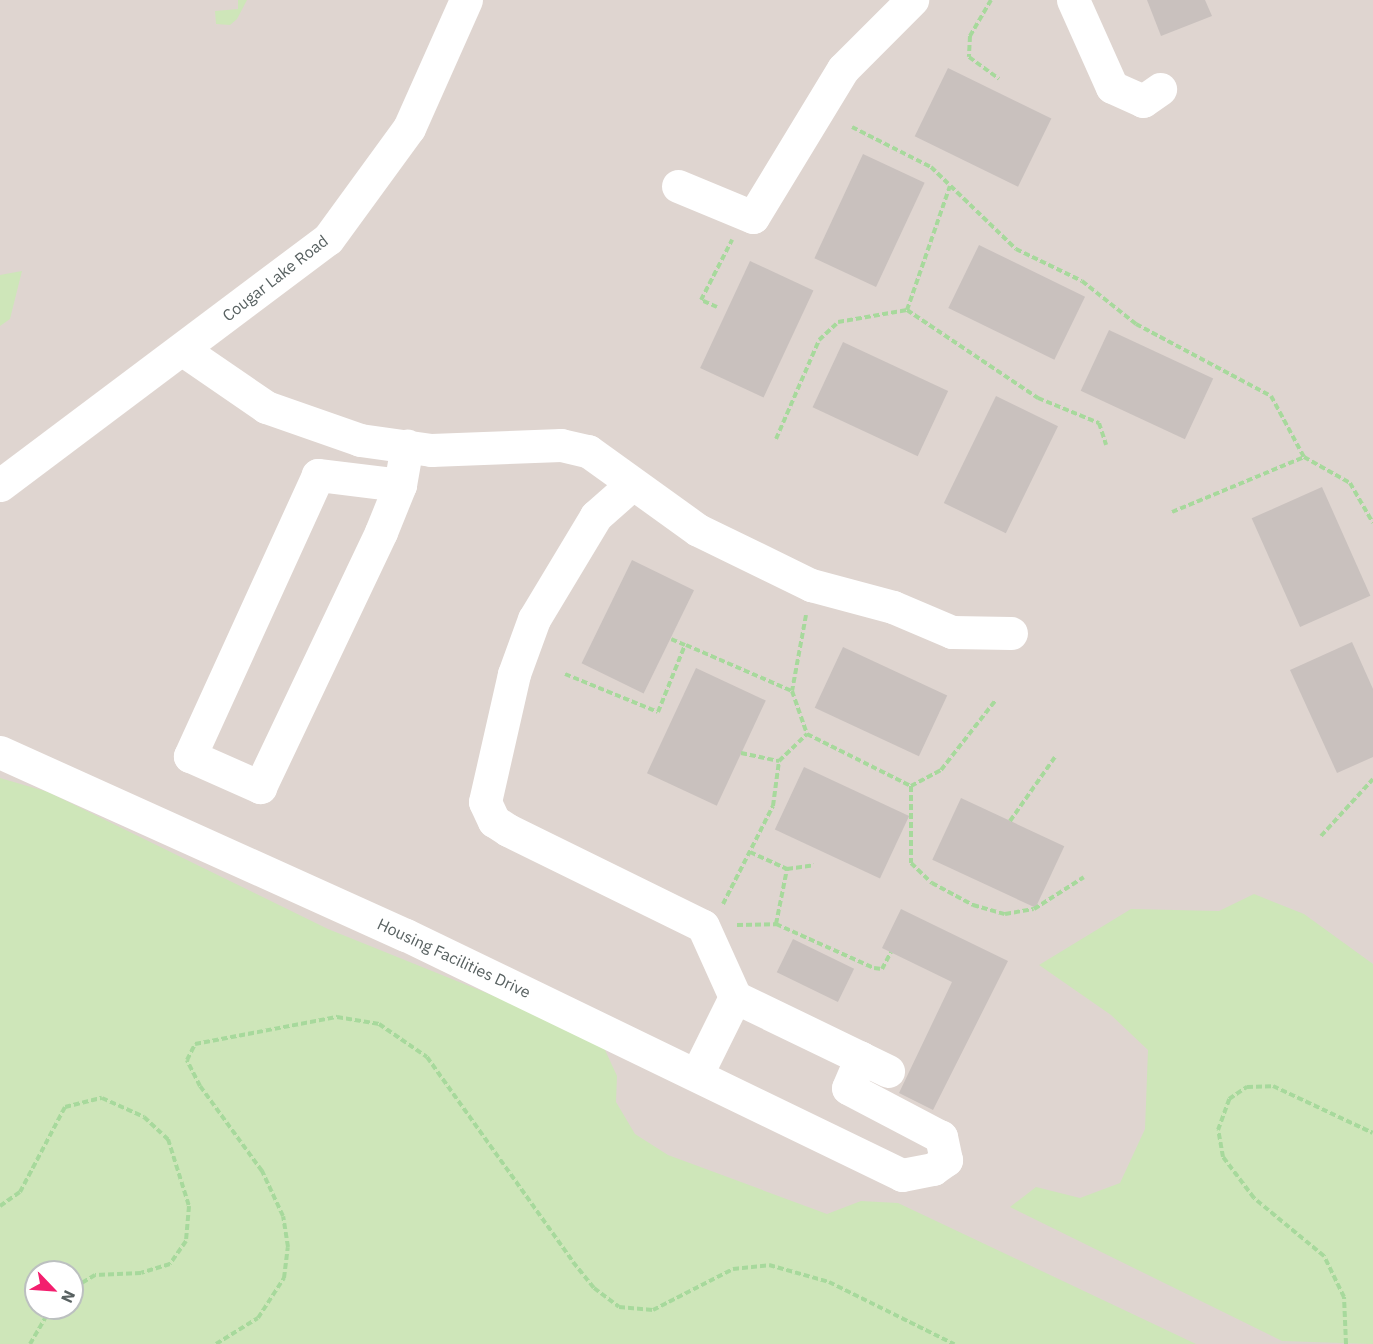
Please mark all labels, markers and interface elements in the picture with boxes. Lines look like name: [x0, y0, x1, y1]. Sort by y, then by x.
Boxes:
street label: Cougar Lake Road: [218, 231, 332, 325]
street label: Housing Facilities Drive: [374, 914, 534, 1002]
north arrow: [24, 1260, 84, 1320]
text: N: [57, 1287, 80, 1306]

